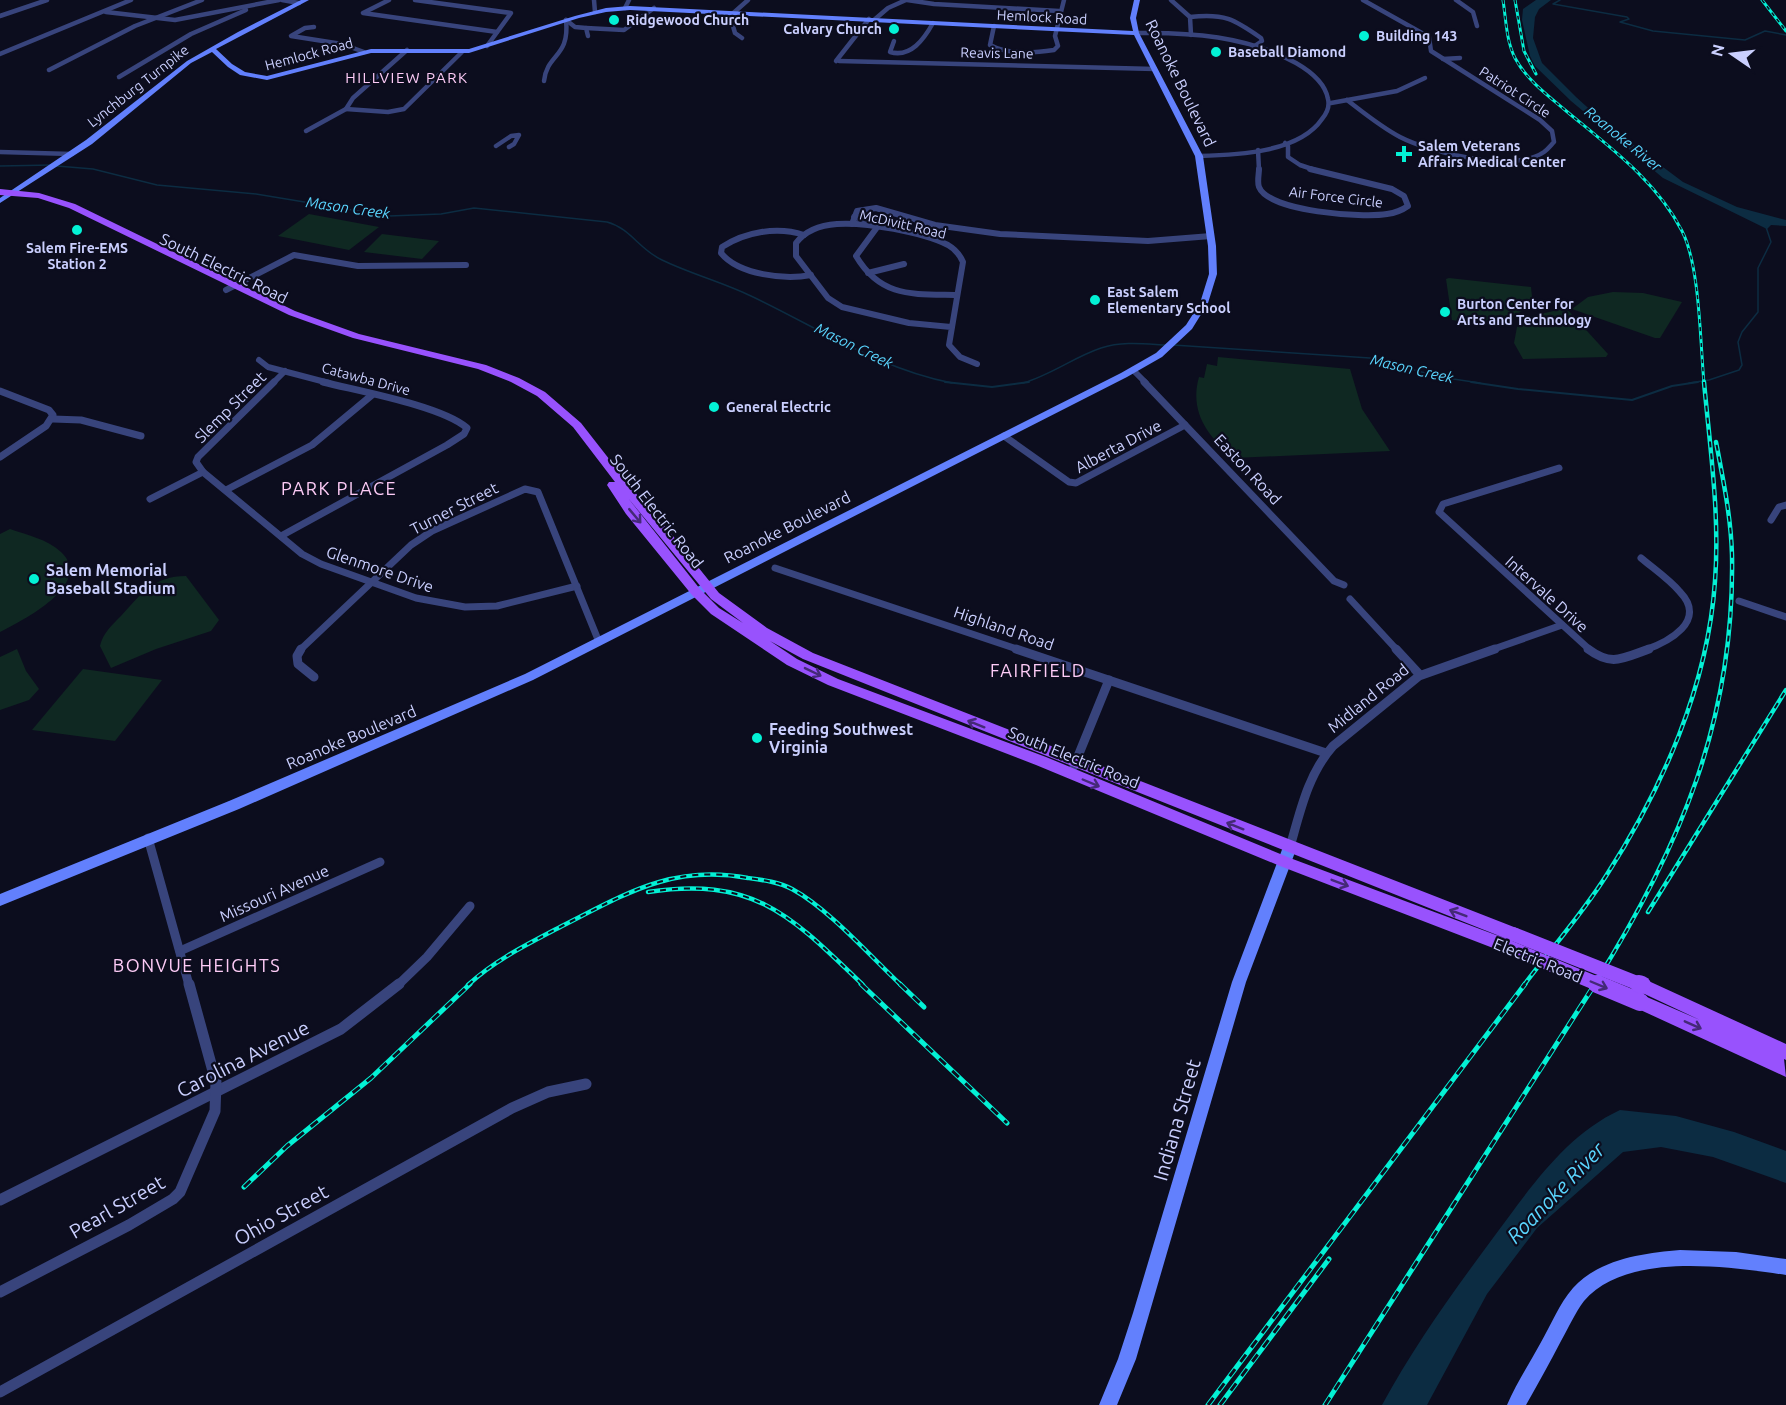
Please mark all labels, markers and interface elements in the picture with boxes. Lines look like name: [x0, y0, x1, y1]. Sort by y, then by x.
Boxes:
street label: Hemlock Road: [996, 7, 1088, 27]
place label: Ridgewood Church: [626, 12, 749, 28]
marker: Ridgewood Church: [607, 13, 621, 27]
street label: Roanoke Boulevard: [1142, 16, 1220, 150]
place label: Calvary Church: [783, 21, 882, 37]
marker: Calvary Church: [887, 22, 901, 36]
north arrow: [1702, 24, 1762, 84]
place label: Building 143: [1376, 28, 1457, 44]
marker: Building 143: [1357, 29, 1371, 43]
street label: Hemlock Road: [263, 35, 355, 73]
street label: Lynchburg Turnpike: [84, 42, 192, 130]
text: N: [1707, 42, 1728, 58]
street label: Reavis Lane: [960, 44, 1034, 62]
place label: Baseball Diamond: [1228, 44, 1346, 60]
marker: Baseball Diamond: [1209, 45, 1223, 59]
street label: Patriot Circle: [1476, 63, 1554, 121]
district label: HILLVIEW PARK: [345, 69, 469, 86]
water label: Roanoke River: [1582, 103, 1666, 175]
place label: Salem Veterans Affairs Medical Center: [1418, 138, 1566, 170]
marker: Salem Veterans Affairs Medical Center: [1395, 145, 1413, 163]
street label: Air Force Circle: [1288, 183, 1384, 211]
water label: Mason Creek: [305, 193, 392, 222]
street label: McDivitt Road: [858, 206, 948, 242]
marker: Salem Fire-EMS Station 2: [70, 223, 84, 237]
street label: South Electric Road: [157, 229, 291, 307]
place label: Salem Fire-EMS Station 2: [26, 240, 128, 272]
place label: East Salem Elementary School: [1107, 284, 1230, 316]
marker: East Salem Elementary School: [1088, 293, 1102, 307]
place label: Burton Center for Arts and Technology: [1457, 296, 1592, 328]
marker: Burton Center for Arts and Technology: [1438, 305, 1452, 319]
water label: Mason Creek: [812, 319, 896, 372]
water label: Mason Creek: [1369, 351, 1456, 386]
street label: Catawba Drive: [320, 359, 412, 399]
street label: Slemp Street: [191, 367, 270, 446]
place label: General Electric: [726, 399, 831, 415]
marker: General Electric: [707, 400, 721, 414]
street label: Alberta Drive: [1072, 416, 1164, 476]
street label: Easton Road: [1211, 430, 1285, 508]
street label: South Electric Road: [607, 450, 707, 572]
district label: PARK PLACE: [281, 478, 397, 498]
street label: Turner Street: [407, 478, 501, 538]
street label: Roanoke Boulevard: [721, 487, 853, 567]
one-way arrow: [628, 508, 642, 523]
street label: Glenmore Drive: [324, 542, 436, 596]
street label: Intervale Drive: [1502, 552, 1592, 636]
place label: Salem Memorial Baseball Stadium: [46, 561, 175, 597]
marker: Salem Memorial Baseball Stadium: [27, 572, 41, 586]
street label: Highland Road: [951, 602, 1057, 654]
district label: FAIRFIELD: [990, 660, 1086, 680]
street label: Midland Road: [1324, 660, 1412, 736]
one-way arrow: [803, 666, 821, 678]
street label: Roanoke Boulevard: [283, 701, 419, 773]
one-way arrow: [967, 718, 986, 729]
place label: Feeding Southwest Virginia: [769, 720, 913, 756]
street label: South Electric Road: [1006, 723, 1142, 791]
marker: Feeding Southwest Virginia: [750, 731, 764, 745]
one-way arrow: [1081, 778, 1100, 789]
one-way arrow: [1227, 820, 1245, 831]
street label: Missouri Avenue: [217, 861, 331, 925]
one-way arrow: [1330, 878, 1348, 889]
one-way arrow: [1450, 906, 1468, 917]
street label: Electric Road: [1491, 934, 1585, 986]
district label: BONVUE HEIGHTS: [113, 955, 281, 975]
one-way arrow: [1589, 980, 1608, 991]
street label: Carolina Avenue: [173, 1015, 313, 1102]
one-way arrow: [1684, 1020, 1702, 1031]
street label: Indiana Street: [1148, 1056, 1205, 1183]
water label: Roanoke River: [1501, 1136, 1610, 1248]
street label: Pearl Street: [65, 1170, 169, 1243]
street label: Ohio Street: [230, 1179, 332, 1250]

